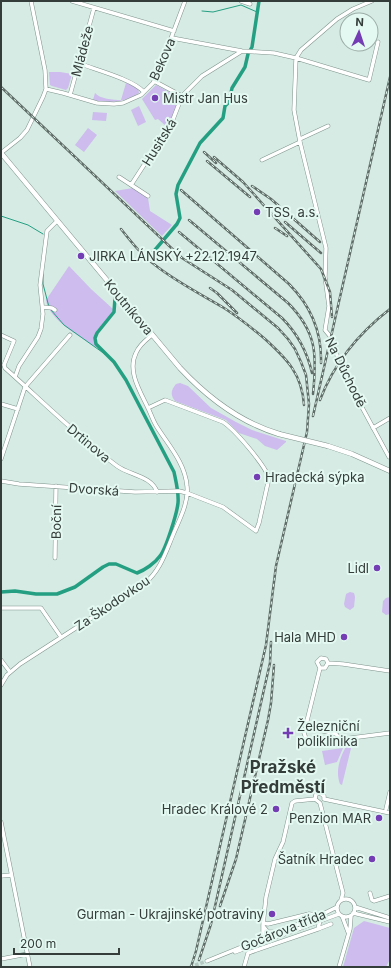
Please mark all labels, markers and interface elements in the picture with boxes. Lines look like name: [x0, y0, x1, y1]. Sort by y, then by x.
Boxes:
north arrow: [339, 12, 379, 52]
text: N: [355, 15, 364, 29]
street label: Mládeže: [68, 24, 96, 78]
street label: Bekova: [146, 35, 178, 83]
place label: Mistr Jan Hus: [163, 90, 248, 106]
marker: Mistr Jan Hus: [150, 93, 160, 103]
street label: Husitská: [138, 115, 180, 169]
place label: TSS, a.s.: [265, 204, 319, 220]
marker: TSS, a.s.: [252, 207, 262, 217]
place label: JIRKA LÁNSKÝ +22.12.1947: [89, 248, 257, 264]
marker: JIRKA LÁNSKÝ +22.12.1947: [76, 251, 86, 261]
street label: Koutníkova: [101, 276, 157, 338]
street label: Na Důchodě: [322, 334, 370, 410]
street label: Drtinova: [64, 420, 114, 466]
place label: Hradecká sýpka: [265, 469, 364, 485]
marker: Hradecká sýpka: [252, 472, 262, 482]
street label: Dvorská: [68, 479, 120, 499]
street label: Boční: [48, 504, 64, 539]
place label: Lidl: [347, 560, 369, 576]
marker: Lidl: [372, 563, 382, 573]
street label: Za Škodovkou: [71, 572, 153, 634]
place label: Hala MHD: [274, 629, 336, 645]
marker: Hala MHD: [339, 632, 349, 642]
place label: Železniční poliklinika: [297, 718, 360, 749]
marker: Železniční poliklinika: [282, 727, 294, 739]
district label: Pražské Předměstí: [241, 757, 326, 797]
place label: Hradec Králové 2: [162, 801, 268, 817]
marker: Hradec Králové 2: [271, 804, 281, 814]
place label: Penzion MAR: [289, 810, 371, 826]
marker: Penzion MAR: [374, 813, 384, 823]
place label: Šatník Hradec: [278, 851, 364, 867]
marker: Šatník Hradec: [367, 854, 377, 864]
place label: Gurman - Ukrajinské potraviny: [77, 906, 264, 922]
street label: Gočárova třída: [238, 906, 328, 954]
marker: Gurman - Ukrajinské potraviny: [267, 909, 277, 919]
scale bar: [14, 930, 119, 956]
text: 200 m: [20, 936, 56, 951]

